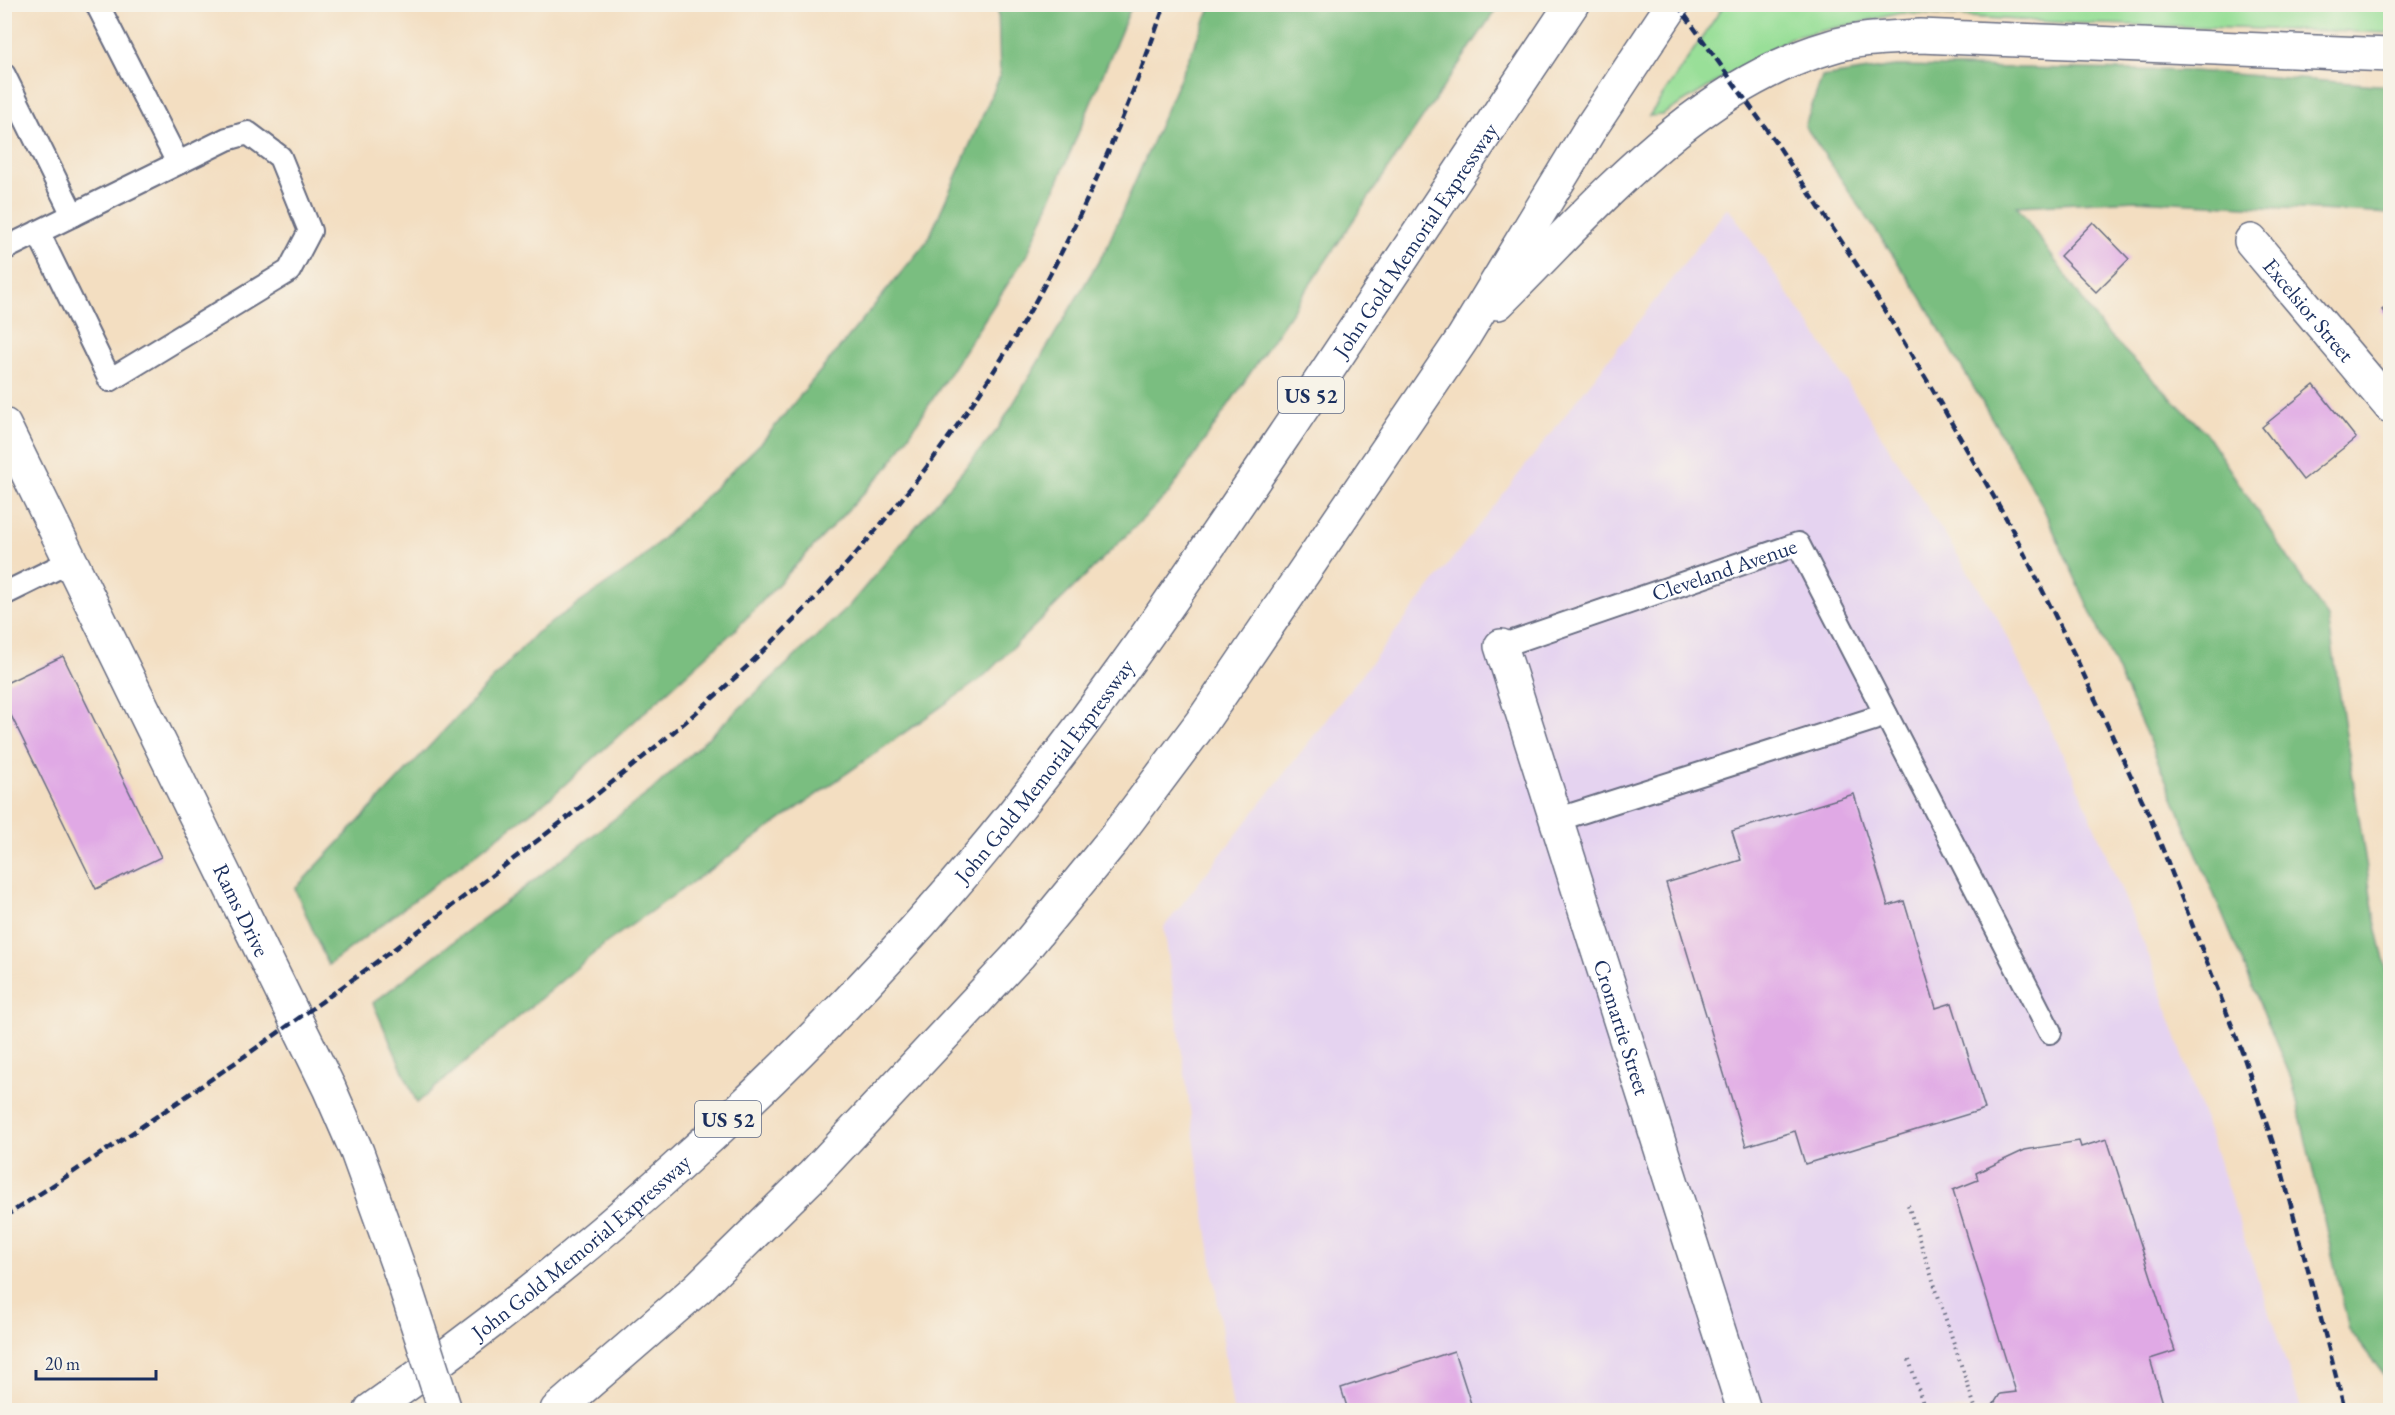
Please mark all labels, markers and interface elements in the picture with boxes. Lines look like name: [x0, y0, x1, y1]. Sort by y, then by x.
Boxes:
street label: John Gold Memorial Expressway: [1325, 117, 1504, 364]
street label: Excelsior Street: [2257, 252, 2361, 368]
road number: US 52: [1278, 377, 1344, 413]
street label: Cleveland Avenue: [1648, 531, 1801, 608]
street label: John Gold Memorial Expressway: [946, 653, 1140, 890]
street label: Rams Drive: [207, 859, 277, 962]
street label: Cromartie Street: [1587, 956, 1657, 1099]
road number: US 52: [695, 1101, 761, 1137]
street label: John Gold Memorial Expressway: [464, 1147, 697, 1347]
scale bar: [36, 1343, 156, 1381]
text: 20 m: [45, 1352, 80, 1375]

